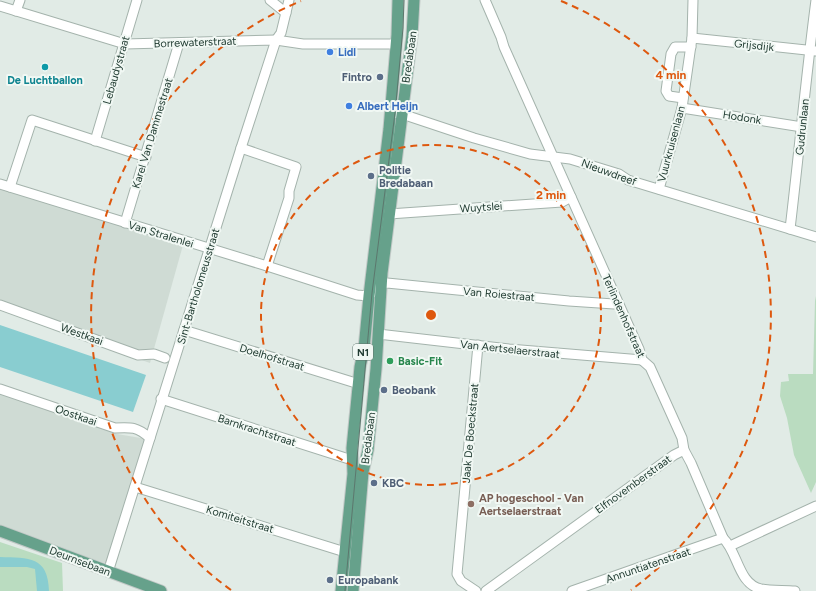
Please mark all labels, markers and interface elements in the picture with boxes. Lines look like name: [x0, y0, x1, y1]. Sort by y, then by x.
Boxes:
street label: Bredabaan: [399, 30, 420, 84]
street label: Lebaudystraat: [101, 34, 132, 106]
street label: Borrewaterstraat: [153, 35, 237, 50]
street label: Grijsdijk: [733, 37, 775, 54]
place label: Lidl: [338, 46, 356, 59]
marker: Lidl: [325, 47, 335, 57]
marker: De Luchtballon: [40, 62, 50, 72]
text: 4 min: [656, 68, 687, 82]
place label: Fintro: [342, 71, 373, 84]
marker: Fintro: [375, 72, 385, 82]
place label: De Luchtballon: [7, 74, 83, 87]
street label: Karel Van Dammestraat: [129, 76, 176, 190]
street label: Gudrunlaan: [793, 98, 812, 156]
place label: Albert Heijn: [357, 100, 418, 113]
marker: Albert Heijn: [344, 101, 354, 111]
street label: Vuurkruisenlaan: [655, 105, 688, 184]
street label: Hodonk: [722, 108, 763, 127]
street label: Nieuwdreef: [579, 156, 639, 189]
place label: Politie Bredabaan: [379, 164, 433, 190]
marker: Politie Bredabaan: [366, 171, 376, 181]
text: 2 min: [536, 188, 566, 202]
street label: Wuytslei: [459, 200, 503, 215]
street label: Van Stralenlei: [127, 218, 195, 251]
street label: Sint-Bartholomeusstraat: [175, 227, 222, 346]
street label: Terlindenhofstraat: [599, 273, 648, 360]
street label: Van Roiestraat: [463, 285, 535, 304]
centre of rings: [424, 308, 438, 322]
street label: Westkaai: [59, 321, 105, 348]
street label: Van Aertselaerstraat: [459, 338, 560, 361]
street label: Doelhofstraat: [238, 341, 306, 374]
road number: N1: [353, 344, 373, 360]
place label: Basic-Fit: [398, 355, 443, 368]
marker: Basic-Fit: [385, 356, 395, 366]
street label: Jaak De Boeckstraat: [460, 383, 481, 483]
place label: Beobank: [392, 384, 436, 397]
marker: Beobank: [379, 385, 389, 395]
street label: Oostkaai: [53, 402, 98, 429]
street label: Bredabaan: [359, 411, 378, 465]
street label: Barnkrachtstraat: [216, 412, 298, 449]
street label: Elfnovemberstraat: [593, 452, 674, 516]
place label: KBC: [382, 477, 404, 490]
marker: KBC: [369, 478, 379, 488]
place label: AP hogeschool - Van Aertselaerstraat: [479, 492, 584, 518]
marker: AP hogeschool - Van Aertselaerstraat: [466, 499, 476, 509]
street label: Komiteitstraat: [204, 503, 275, 536]
street label: Deurnsebaan: [47, 544, 112, 579]
street label: Annuntiatenstraat: [604, 545, 692, 586]
place label: Europabank: [338, 574, 398, 587]
marker: Europabank: [325, 575, 335, 585]

